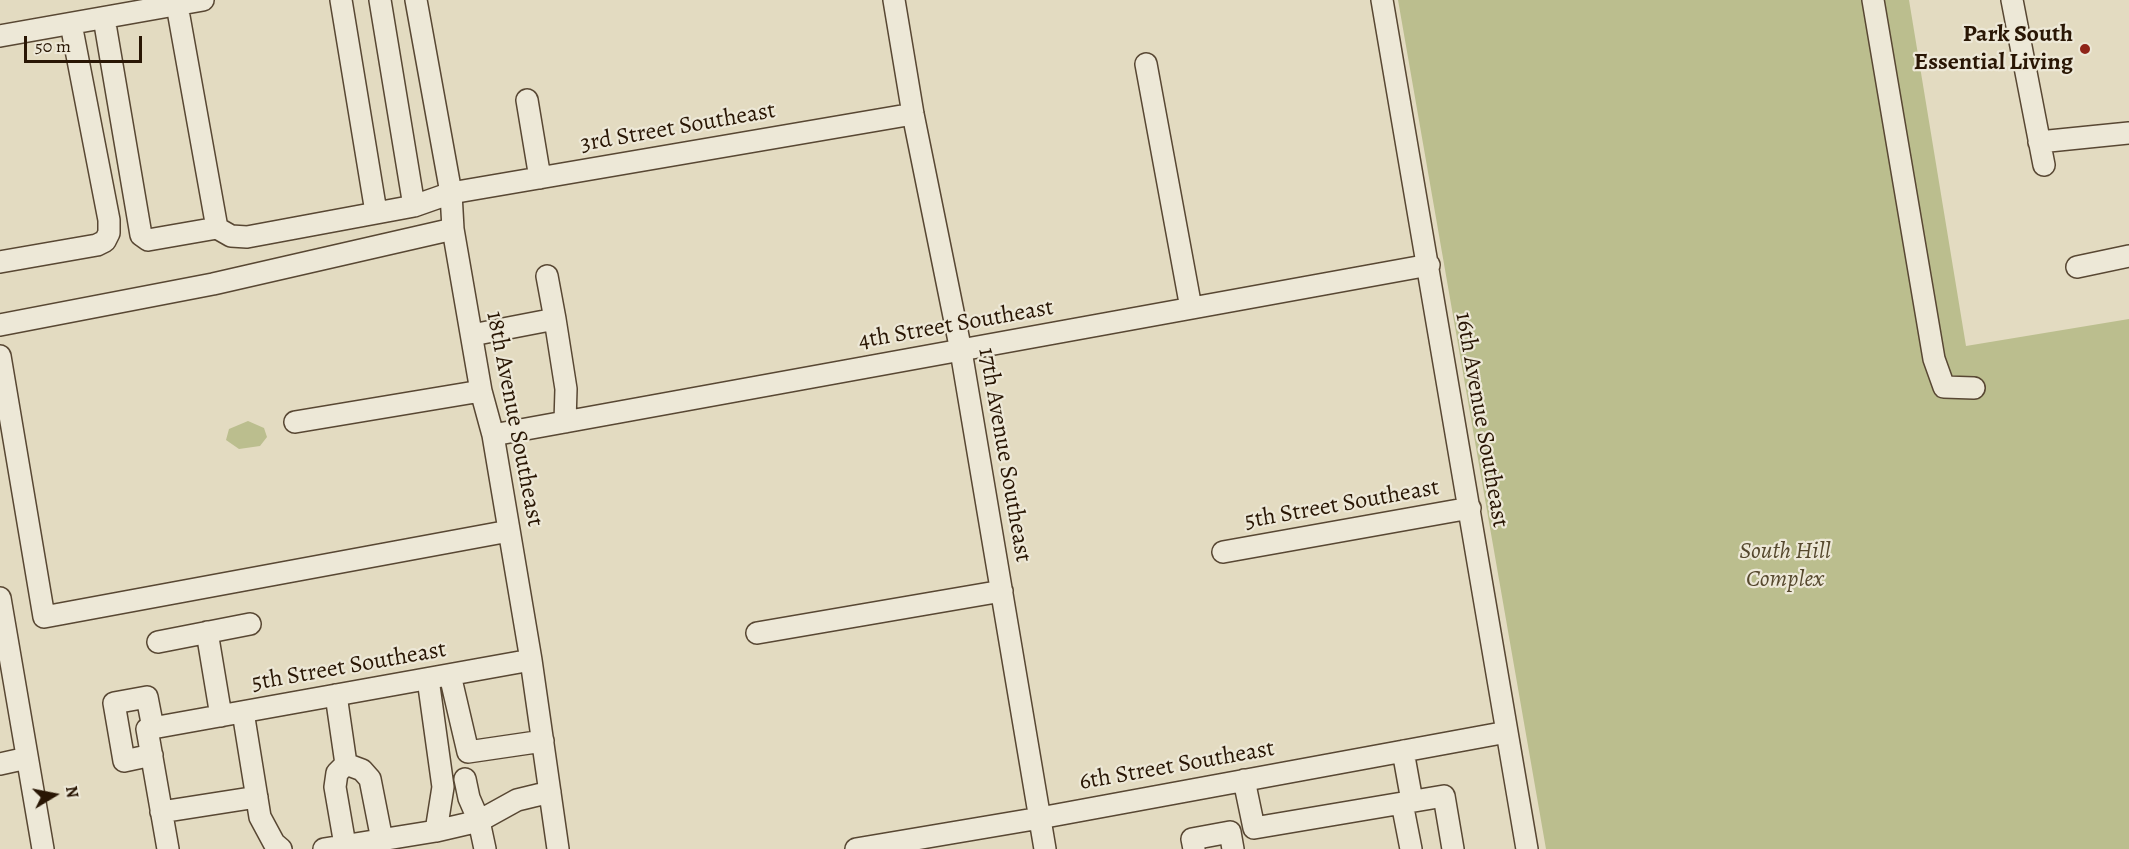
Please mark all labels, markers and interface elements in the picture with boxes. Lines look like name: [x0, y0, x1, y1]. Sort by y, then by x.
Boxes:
place label: Park South Essential Living: [1914, 21, 2073, 77]
scale bar: [27, 24, 146, 62]
text: 50 m: [35, 34, 71, 58]
marker: Park South Essential Living: [2078, 42, 2092, 56]
street label: 3rd Street Southeast: [578, 97, 778, 159]
street label: 4th Street Southeast: [856, 294, 1056, 356]
street label: 18th Avenue Southeast: [479, 309, 549, 529]
street label: 16th Avenue Southeast: [1448, 310, 1514, 530]
street label: 17th Avenue Southeast: [971, 345, 1037, 565]
street label: 5th Street Southeast: [1242, 474, 1442, 536]
park label: South Hill Complex: [1739, 538, 1831, 594]
street label: 5th Street Southeast: [249, 636, 449, 698]
street label: 6th Street Southeast: [1077, 735, 1277, 797]
north arrow: [24, 765, 84, 825]
text: N: [60, 784, 84, 800]

